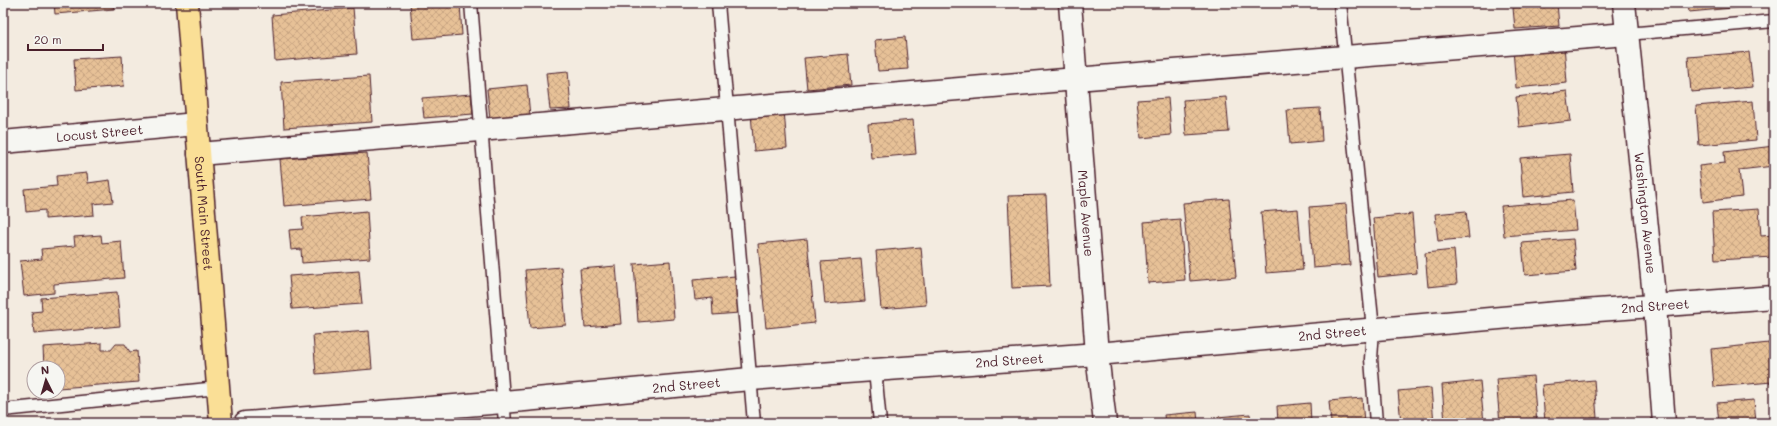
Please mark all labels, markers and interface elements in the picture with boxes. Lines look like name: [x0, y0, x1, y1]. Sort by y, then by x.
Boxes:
scale bar: [28, 26, 103, 52]
text: 20 m: [34, 31, 62, 47]
street label: Locust Street: [55, 120, 144, 145]
street label: Washington Avenue: [1631, 151, 1661, 274]
street label: South Main Street: [191, 155, 218, 271]
street label: Maple Avenue: [1075, 169, 1098, 257]
street label: 2nd Street: [1620, 294, 1690, 316]
street label: 2nd Street: [1297, 321, 1367, 344]
street label: 2nd Street: [975, 349, 1044, 371]
north arrow: [26, 360, 66, 400]
text: N: [40, 362, 50, 377]
street label: 2nd Street: [652, 373, 721, 396]

